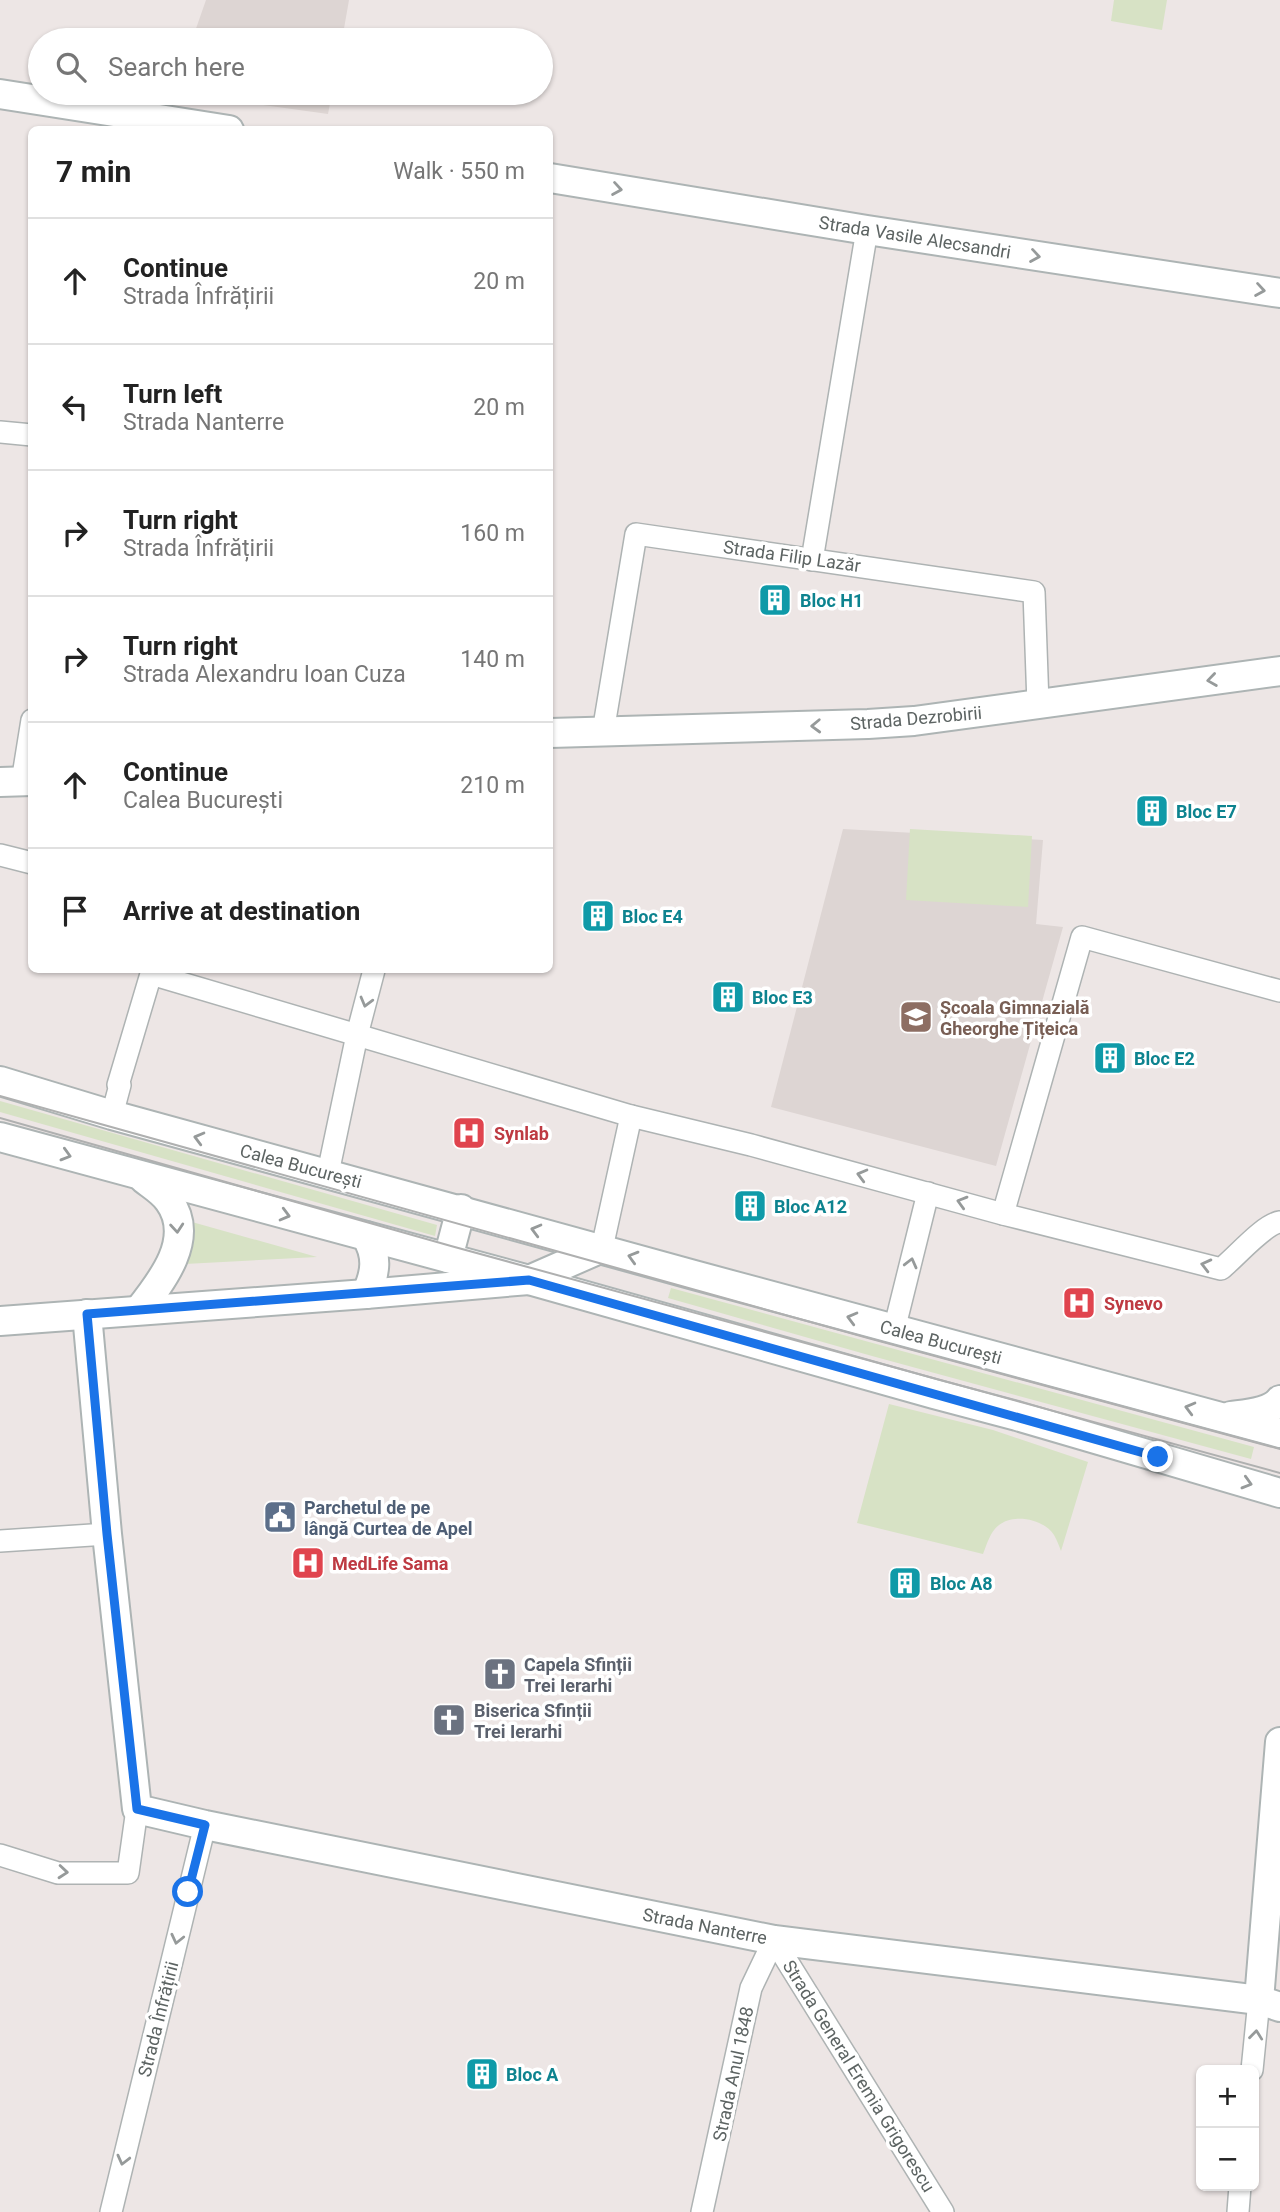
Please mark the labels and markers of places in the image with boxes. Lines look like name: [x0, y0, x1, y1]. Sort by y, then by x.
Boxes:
building icon: Bloc H1: [756, 581, 794, 619]
place label: Bloc H1: [800, 590, 863, 611]
building icon: Bloc E7: [1133, 792, 1171, 830]
place label: Bloc E7: [1176, 801, 1237, 822]
building icon: Bloc E4: [579, 897, 617, 935]
place label: Bloc E4: [622, 906, 683, 927]
building icon: Bloc E3: [709, 978, 747, 1016]
place label: Bloc E3: [752, 987, 813, 1008]
place label: Școala Gimnazială Gheorghe Țițeica: [940, 997, 1090, 1040]
school or university icon: Școala Gimnazială Gheorghe Țițeica: [897, 998, 935, 1036]
building icon: Bloc E2: [1091, 1039, 1129, 1077]
place label: Bloc E2: [1134, 1048, 1195, 1069]
hospital icon: Synlab: [450, 1114, 488, 1152]
place label: Synlab: [494, 1123, 549, 1144]
building icon: Bloc A12: [731, 1187, 769, 1225]
place label: Bloc A12: [774, 1196, 847, 1217]
hospital icon: Synevo: [1060, 1284, 1098, 1322]
place label: Synevo: [1104, 1293, 1163, 1314]
place label: Parchetul de pe lângă Curtea de Apel: [304, 1497, 472, 1539]
public building icon: Parchetul de pe lângă Curtea de Apel: [261, 1498, 299, 1536]
hospital icon: MedLife Sama: [289, 1544, 327, 1582]
place label: MedLife Sama: [332, 1553, 449, 1574]
building icon: Bloc A8: [886, 1564, 924, 1602]
place label: Bloc A8: [930, 1573, 993, 1594]
place label: Capela Sfinții Trei Ierarhi: [524, 1654, 632, 1696]
church icon: Capela Sfinții Trei Ierarhi: [481, 1655, 519, 1693]
place label: Biserica Sfinții Trei Ierarhi: [474, 1700, 592, 1742]
church icon: Biserica Sfinții Trei Ierarhi: [430, 1701, 468, 1739]
building icon: Bloc A: [463, 2055, 501, 2093]
place label: Bloc A: [506, 2064, 559, 2085]

